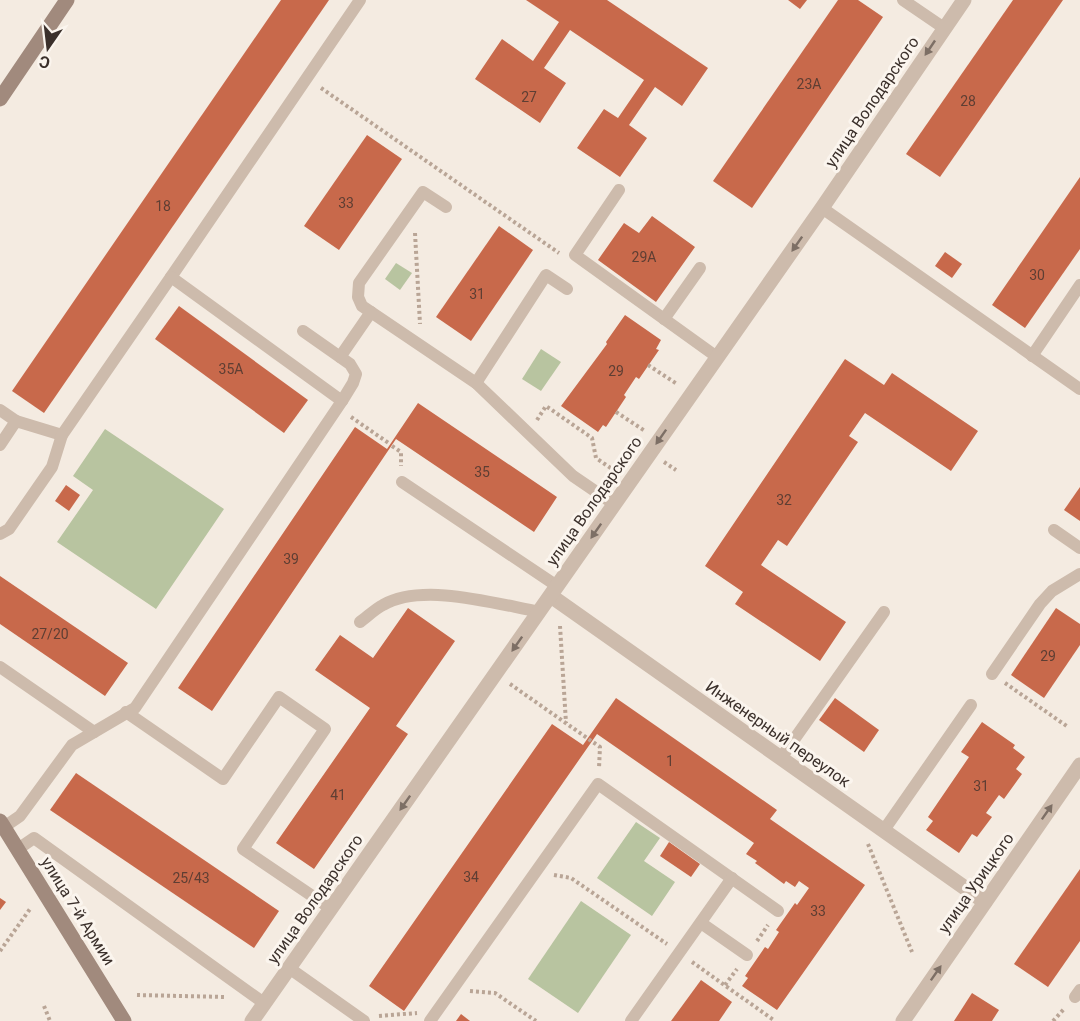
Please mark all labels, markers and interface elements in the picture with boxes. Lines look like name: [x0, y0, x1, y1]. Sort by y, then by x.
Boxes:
north arrow: [18, 18, 78, 78]
street label: улица Володарского: [821, 33, 923, 171]
one-way arrow: [925, 40, 936, 57]
text: С: [37, 52, 52, 73]
house number: 23А: [797, 76, 821, 92]
house number: 27: [521, 89, 537, 105]
house number: 28: [960, 93, 976, 109]
house number: 33: [338, 195, 354, 211]
house number: 18: [155, 198, 171, 214]
one-way arrow: [791, 235, 803, 251]
house number: 29А: [632, 249, 656, 265]
house number: 30: [1029, 267, 1045, 283]
house number: 31: [469, 286, 485, 302]
house number: 35А: [219, 361, 243, 377]
house number: 29: [608, 363, 624, 379]
one-way arrow: [655, 429, 667, 445]
street label: улица Володарского: [542, 433, 646, 569]
house number: 35: [474, 464, 490, 480]
house number: 32: [776, 492, 792, 508]
one-way arrow: [591, 523, 602, 539]
house number: 39: [283, 551, 299, 567]
house number: 27/20: [31, 626, 69, 642]
one-way arrow: [512, 636, 523, 652]
house number: 29: [1040, 648, 1056, 664]
street label: Инженерный переулок: [702, 677, 854, 791]
house number: 1: [666, 753, 674, 769]
house number: 31: [973, 778, 989, 794]
house number: 41: [330, 787, 346, 803]
one-way arrow: [399, 795, 411, 811]
one-way arrow: [1041, 805, 1053, 821]
street label: улица Урицкого: [934, 829, 1018, 937]
street label: улица Володарского: [263, 831, 367, 967]
street label: улица 7-й Армии: [37, 853, 119, 969]
house number: 34: [463, 869, 479, 885]
house number: 25/43: [172, 870, 210, 886]
house number: 33: [810, 903, 826, 919]
one-way arrow: [930, 965, 941, 981]

